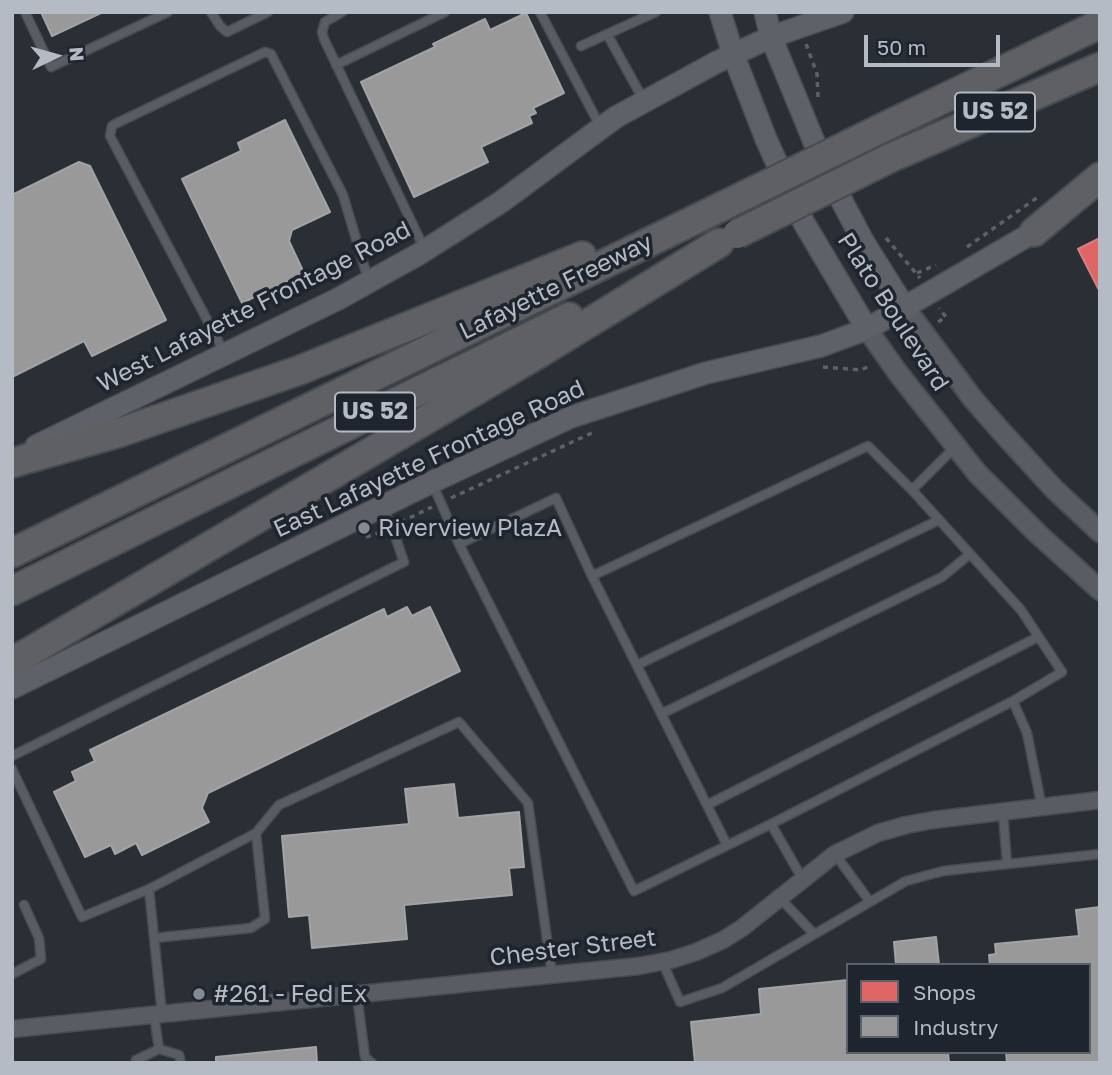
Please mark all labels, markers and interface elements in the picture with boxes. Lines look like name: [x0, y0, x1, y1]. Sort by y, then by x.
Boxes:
north arrow: [21, 21, 91, 91]
scale bar: [867, 21, 1004, 65]
text: 50 m: [877, 34, 926, 60]
text: N: [65, 46, 90, 62]
road number: US 52: [955, 92, 1035, 132]
street label: West Lafayette Frontage Road: [92, 215, 416, 399]
street label: Lafayette Freeway: [455, 228, 657, 346]
street label: Plato Boulevard: [831, 228, 955, 396]
street label: East Lafayette Frontage Road: [269, 374, 589, 544]
road number: US 52: [335, 392, 415, 432]
place label: Riverview PlazA: [378, 514, 562, 542]
marker: Riverview PlazA: [356, 520, 372, 536]
street label: Chester Street: [488, 923, 658, 973]
legend: [846, 963, 1091, 1054]
text: Shops: [913, 979, 976, 1005]
place label: #261 - Fed Ex: [213, 980, 367, 1008]
marker: #261 - Fed Ex: [191, 986, 207, 1002]
text: Industry: [913, 1014, 998, 1040]

